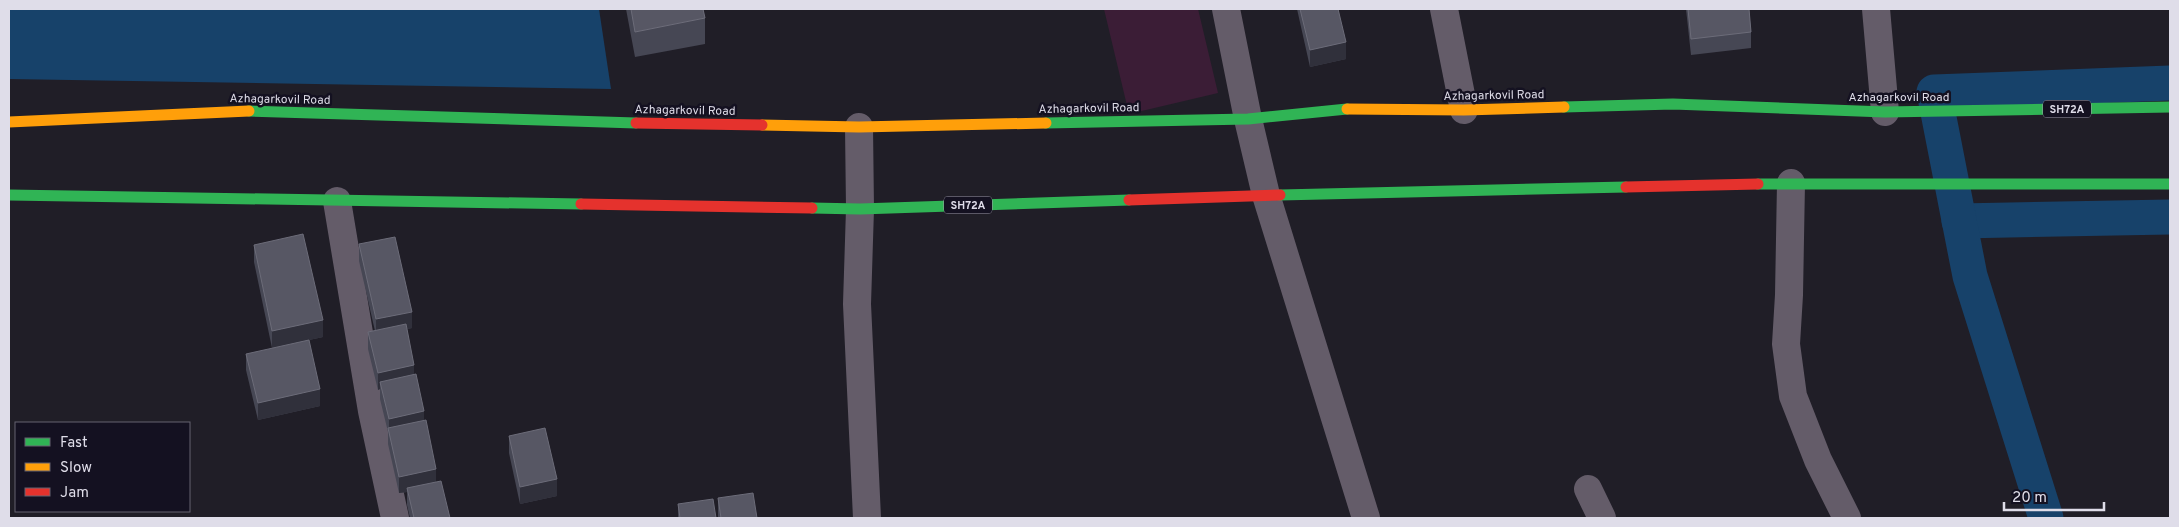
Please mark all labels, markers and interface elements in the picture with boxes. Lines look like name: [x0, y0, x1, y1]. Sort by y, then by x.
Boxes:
street label: Azhagarkovil Road: [1443, 87, 1545, 105]
street label: Azhagarkovil Road: [1848, 90, 1950, 106]
street label: Azhagarkovil Road: [229, 91, 331, 109]
street label: Azhagarkovil Road: [1038, 100, 1140, 118]
road number: SH72A: [2043, 100, 2091, 118]
street label: Azhagarkovil Road: [634, 102, 736, 120]
road number: SH72A: [944, 196, 992, 214]
legend: [15, 422, 190, 512]
text: Fast: [60, 434, 88, 453]
text: Slow: [60, 459, 92, 478]
scale bar: [2004, 480, 2104, 512]
text: Jam: [60, 484, 89, 503]
text: 20 m: [2012, 489, 2047, 508]

